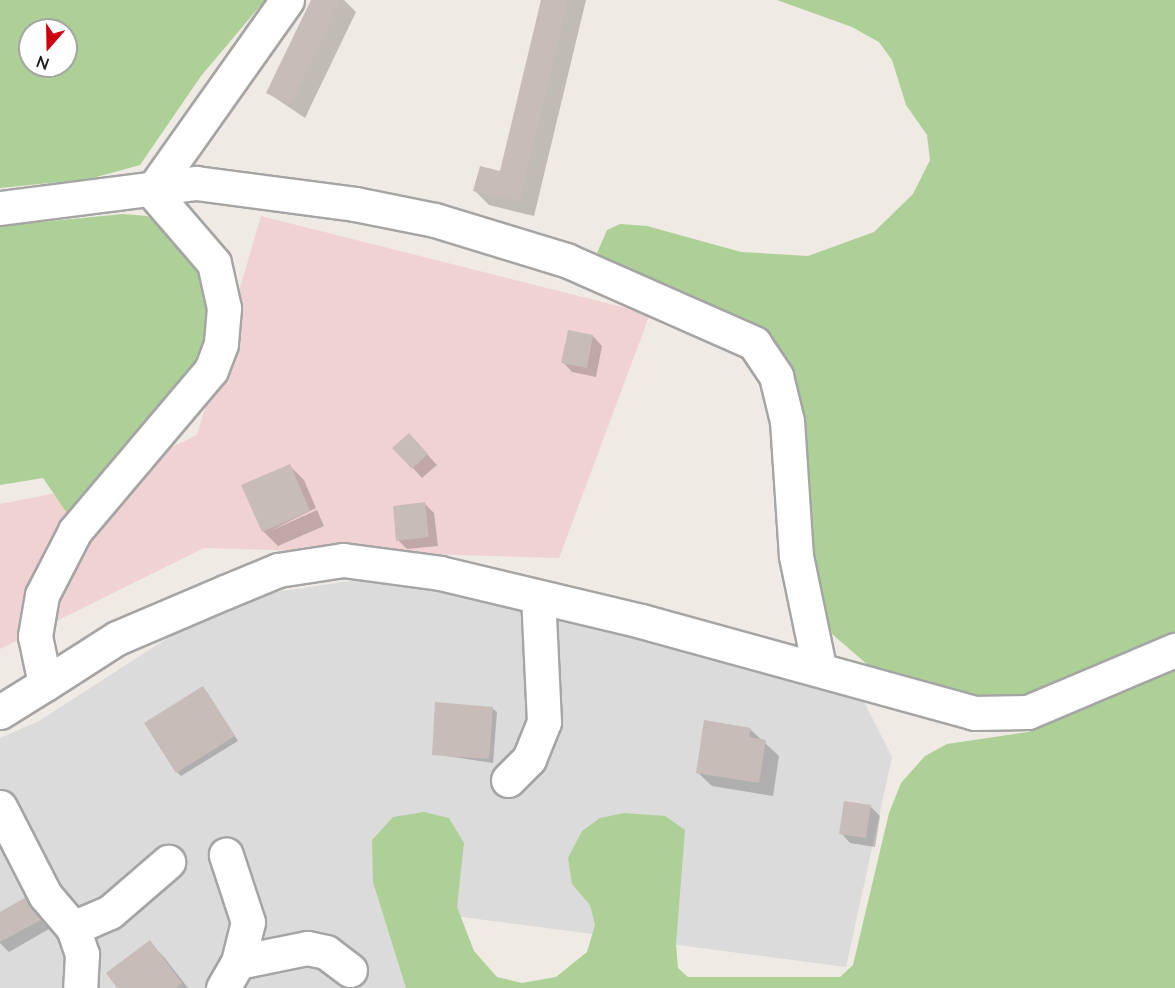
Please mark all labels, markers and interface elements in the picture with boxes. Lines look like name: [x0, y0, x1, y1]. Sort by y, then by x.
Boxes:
north arrow: [18, 18, 78, 78]
text: N: [33, 52, 51, 75]

